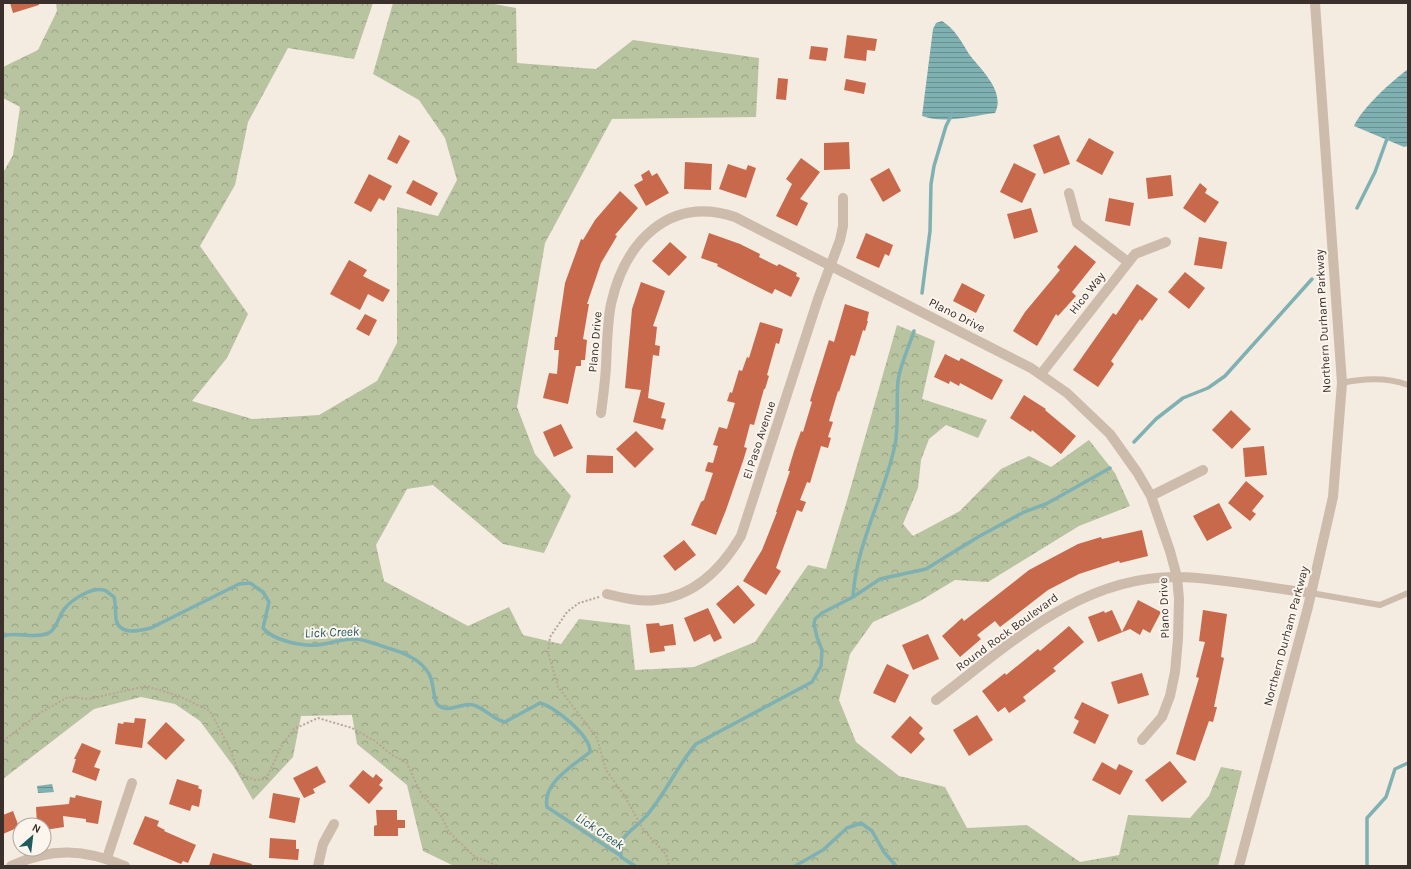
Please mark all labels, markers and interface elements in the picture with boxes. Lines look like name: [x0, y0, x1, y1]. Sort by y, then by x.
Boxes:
street label: Northern Durham Parkway: [1312, 248, 1334, 393]
street label: Hico Way: [1066, 269, 1108, 317]
street label: Plano Drive: [927, 295, 987, 335]
street label: Plano Drive: [585, 311, 605, 373]
street label: El Paso Avenue: [740, 399, 778, 481]
street label: Northern Durham Parkway: [1261, 564, 1312, 707]
street label: Plano Drive: [1156, 577, 1172, 639]
street label: Round Rock Boulevard: [953, 590, 1061, 674]
water label: Lick Creek: [304, 624, 360, 640]
water label: Lick Creek: [573, 810, 627, 853]
north arrow: [12, 817, 52, 857]
text: N: [30, 821, 43, 836]

